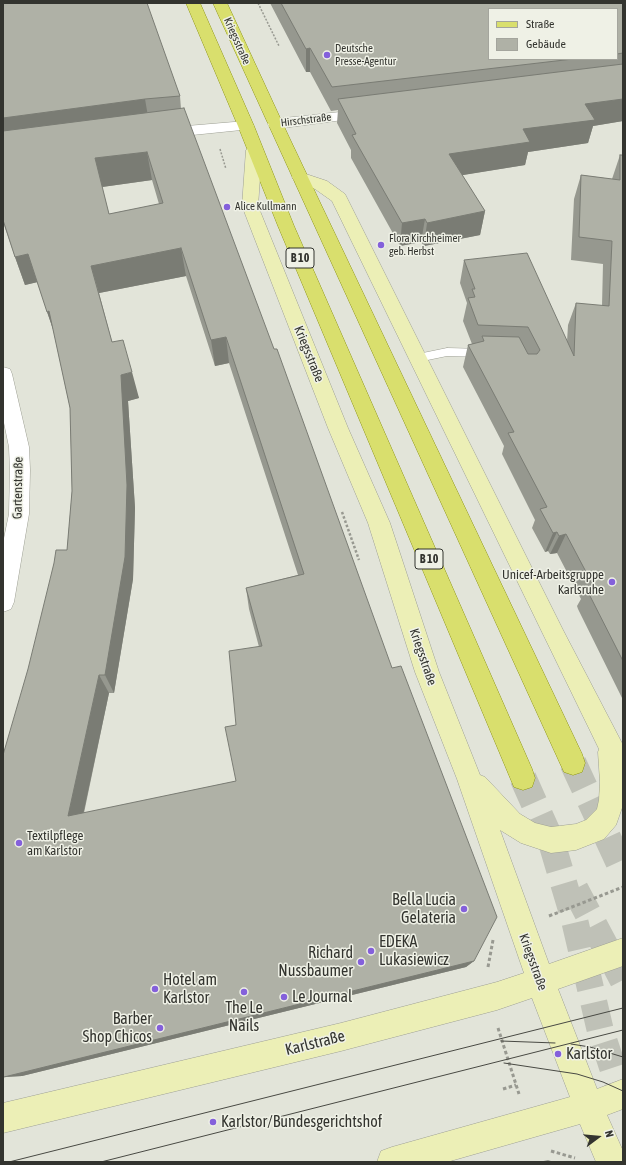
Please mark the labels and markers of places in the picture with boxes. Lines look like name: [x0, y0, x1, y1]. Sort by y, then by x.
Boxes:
place label: Deutsche Presse-Agentur: [335, 42, 396, 68]
marker: Deutsche Presse-Agentur: [322, 50, 332, 60]
place label: Alice Kullmann: [235, 200, 297, 214]
marker: Alice Kullmann: [222, 202, 232, 212]
place label: Flora Kirchheimer geb. Herbst: [389, 232, 461, 258]
marker: Flora Kirchheimer geb. Herbst: [376, 240, 386, 250]
place label: Unicef-Arbeitsgruppe Karlsruhe: [502, 567, 604, 598]
marker: Unicef-Arbeitsgruppe Karlsruhe: [607, 577, 617, 587]
place label: Textilpflege am Karlstor: [27, 828, 83, 859]
marker: Textilpflege am Karlstor: [14, 838, 24, 848]
place label: Bella Lucia Gelateria: [392, 890, 456, 928]
marker: Bella Lucia Gelateria: [459, 904, 469, 914]
place label: EDEKA Lukasiewicz: [379, 932, 449, 970]
place label: Richard Nussbaumer: [278, 943, 353, 981]
marker: EDEKA Lukasiewicz: [366, 946, 376, 956]
marker: Richard Nussbaumer: [356, 957, 366, 967]
place label: Hotel am Karlstor: [163, 970, 217, 1008]
marker: Hotel am Karlstor: [150, 984, 160, 994]
marker: The Le Nails: [239, 987, 249, 997]
place label: Le Journal: [292, 987, 352, 1007]
marker: Le Journal: [279, 992, 289, 1002]
place label: The Le Nails: [225, 998, 263, 1036]
place label: Barber Shop Chicos: [82, 1009, 152, 1047]
marker: Barber Shop Chicos: [155, 1023, 165, 1033]
place label: Karlstor: [566, 1044, 612, 1064]
marker: Karlstor: [553, 1049, 563, 1059]
place label: Karlstor/Bundesgerichtshof: [221, 1112, 382, 1132]
marker: Karlstor/Bundesgerichtshof: [208, 1117, 218, 1127]

